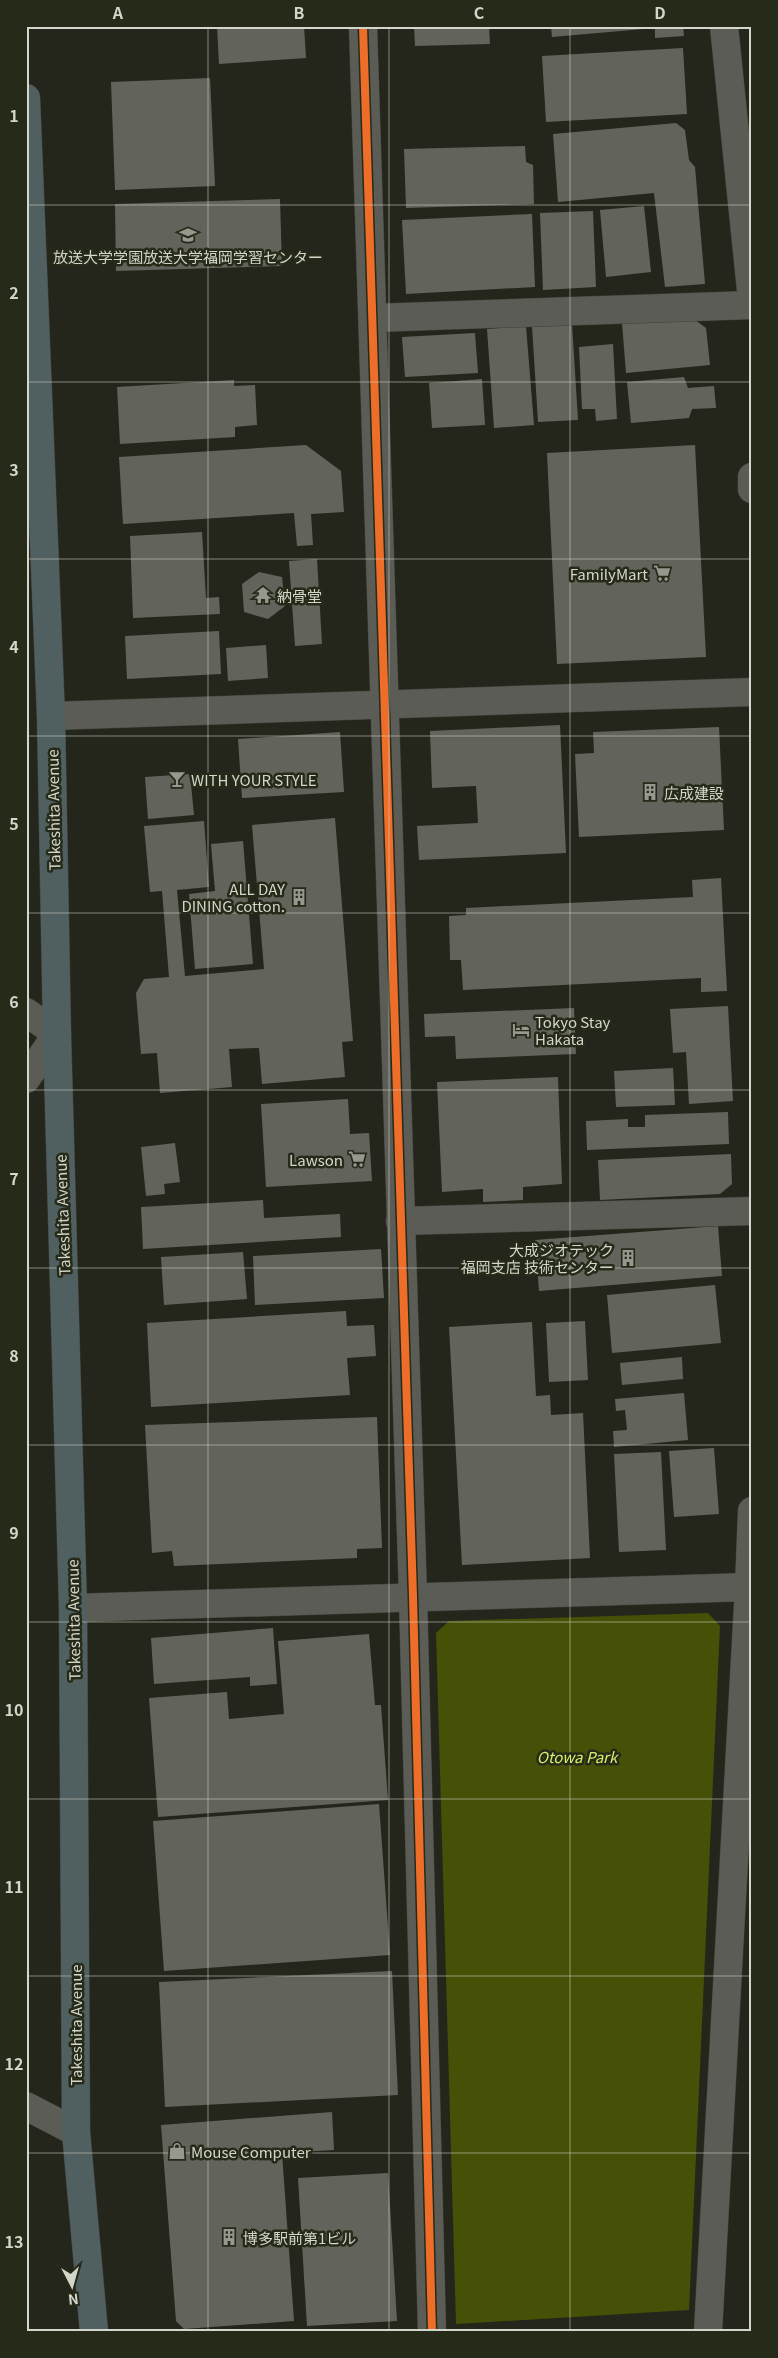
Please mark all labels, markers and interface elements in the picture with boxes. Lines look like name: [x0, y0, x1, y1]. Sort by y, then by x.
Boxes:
text: A: [112, 0, 124, 24]
text: B: [294, 0, 305, 24]
text: C: [474, 0, 485, 24]
text: D: [654, 0, 666, 24]
text: 1: [9, 103, 19, 127]
school or university icon: 放送大学学園放送大学福岡学習センター: [178, 225, 198, 245]
place label: 放送大学学園放送大学福岡学習センター: [53, 246, 323, 267]
text: 2: [9, 280, 19, 304]
text: 3: [9, 457, 19, 481]
place label: FamilyMart: [570, 563, 648, 584]
supermarket icon: FamilyMart: [652, 563, 672, 583]
temple icon: 納骨堂: [253, 585, 273, 605]
place label: 納骨堂: [277, 585, 322, 606]
text: 4: [9, 634, 19, 658]
street label: Takeshita Avenue: [41, 749, 65, 871]
bar icon: WITH YOUR STYLE: [167, 769, 187, 789]
place label: WITH YOUR STYLE: [191, 769, 317, 790]
building icon: 広成建設: [640, 782, 660, 802]
place label: 広成建設: [664, 782, 724, 803]
text: 5: [9, 811, 19, 835]
place label: ALL DAY DINING cotton.: [181, 878, 285, 916]
building icon: ALL DAY DINING cotton.: [289, 887, 309, 907]
text: 6: [9, 989, 19, 1013]
place label: Tokyo Stay Hakata: [535, 1011, 611, 1049]
hotel icon: Tokyo Stay Hakata: [511, 1020, 531, 1040]
place label: Lawson: [289, 1149, 343, 1170]
supermarket icon: Lawson: [347, 1149, 367, 1169]
street label: Takeshita Avenue: [49, 1154, 75, 1276]
text: 7: [9, 1166, 19, 1190]
place label: 大成ジオテック 福岡支店 技術センター: [461, 1239, 614, 1277]
building icon: 大成ジオテック 福岡支店 技術センター: [618, 1248, 638, 1268]
text: 8: [9, 1343, 19, 1367]
text: 9: [9, 1520, 19, 1544]
street label: Takeshita Avenue: [61, 1559, 85, 1681]
text: 10: [5, 1697, 23, 1721]
park label: Otowa Park: [537, 1746, 619, 1767]
text: 11: [5, 1874, 23, 1898]
street label: Takeshita Avenue: [65, 1964, 86, 2086]
text: 12: [5, 2051, 23, 2075]
shop icon: Mouse Computer: [167, 2141, 187, 2161]
place label: Mouse Computer: [191, 2141, 311, 2162]
building icon: 博多駅前第1ビル: [219, 2227, 239, 2247]
place label: 博多駅前第1ビル: [243, 2227, 356, 2248]
text: 13: [5, 2229, 23, 2253]
north arrow: [48, 2260, 98, 2310]
text: N: [67, 2289, 80, 2310]

